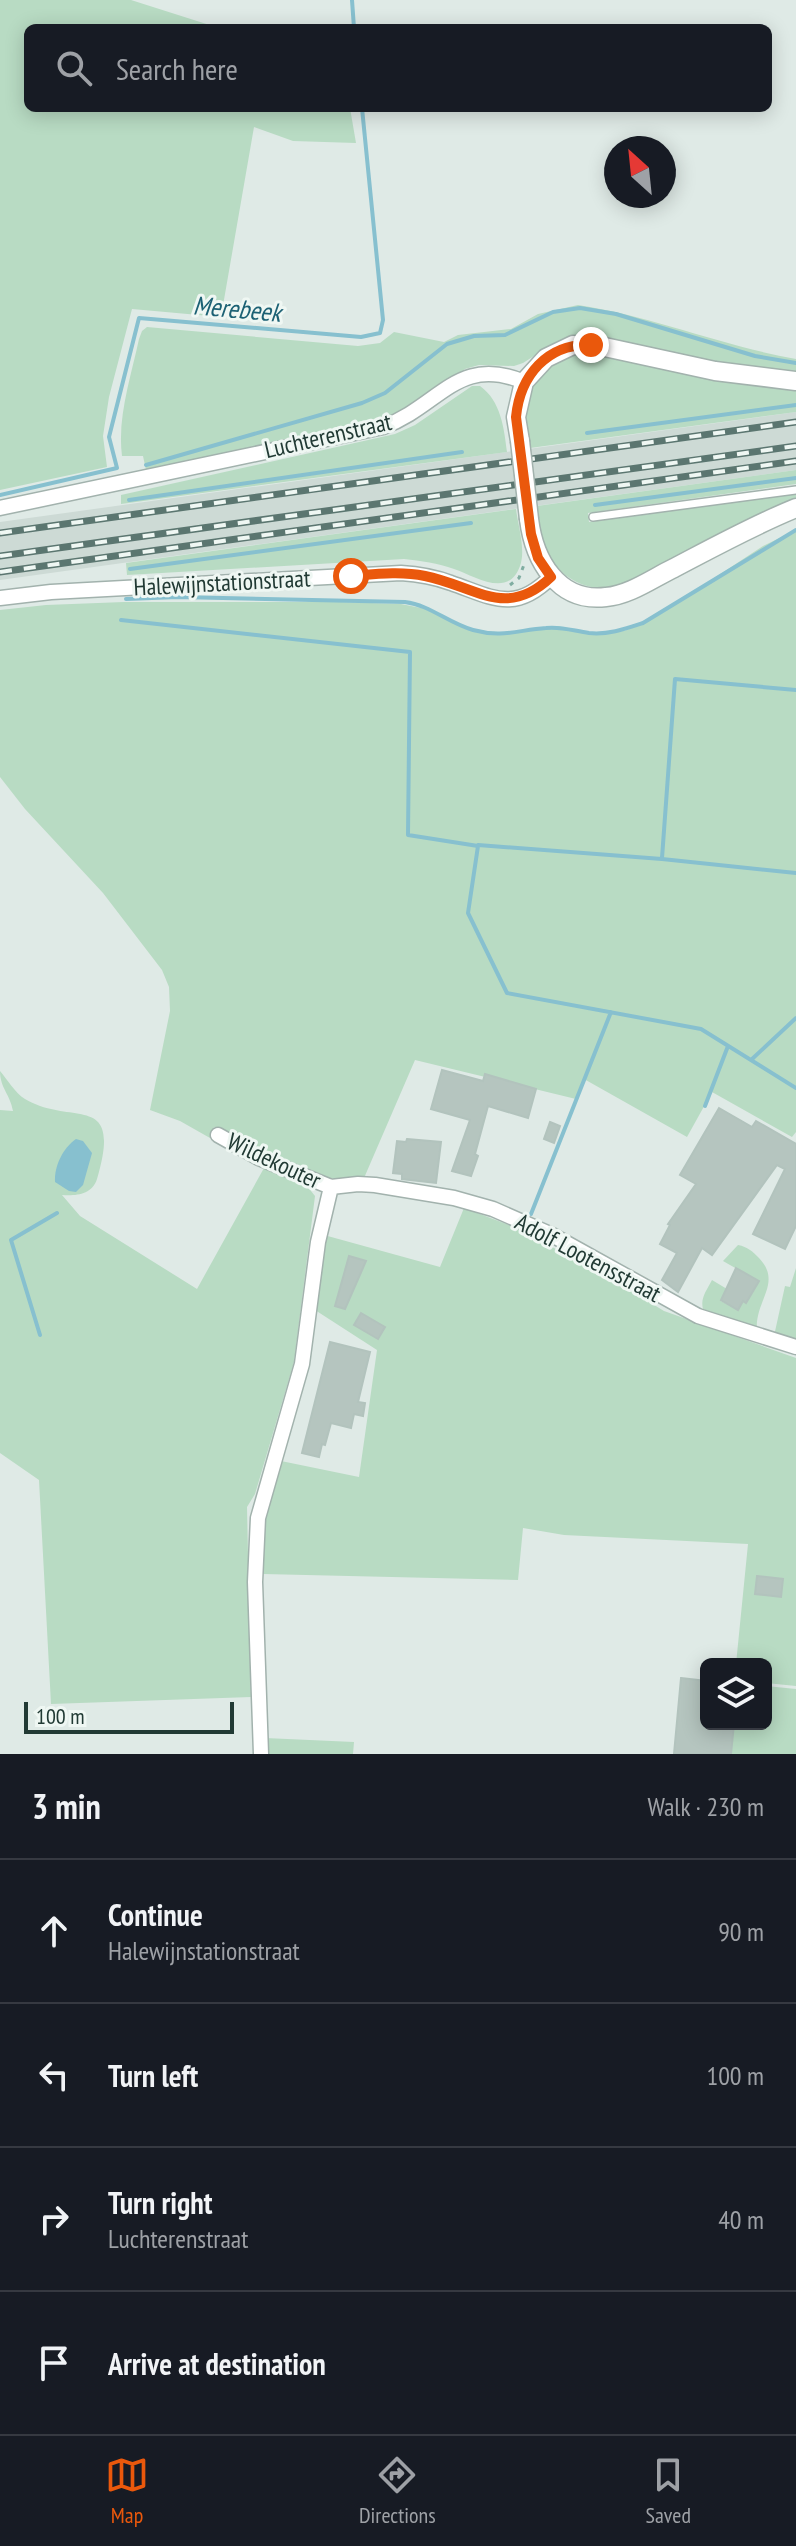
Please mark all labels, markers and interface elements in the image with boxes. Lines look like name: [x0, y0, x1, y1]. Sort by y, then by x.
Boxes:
search box: [24, 24, 772, 112]
icon: search: [52, 46, 96, 90]
text: Search here: [116, 49, 238, 88]
north arrow: [604, 136, 676, 208]
water label: Merebeek: [192, 288, 285, 329]
route end: [573, 327, 609, 363]
street label: Luchterenstraat: [261, 406, 395, 465]
route start: [333, 558, 369, 594]
street label: Halewijnstationstraat: [133, 562, 312, 603]
street label: Wildekouter: [222, 1125, 326, 1196]
street label: Adolf Lootensstraat: [510, 1206, 667, 1309]
map controls: [700, 1658, 772, 1730]
button: layers: [700, 1658, 772, 1730]
scale bar: [24, 1698, 234, 1734]
text: 100 m: [36, 1702, 85, 1730]
text: 3 min: [32, 1784, 101, 1828]
text: Walk · 230 m: [647, 1790, 764, 1823]
text: Continue: [108, 1895, 203, 1934]
icon: ahead: [32, 1909, 76, 1953]
text: 90 m: [718, 1915, 764, 1948]
text: Halewijnstationstraat: [108, 1934, 300, 1967]
icon: left: [32, 2053, 76, 2097]
text: Turn left: [108, 2056, 198, 2095]
text: 100 m: [706, 2059, 764, 2092]
text: Turn right: [108, 2183, 212, 2222]
icon: right: [32, 2197, 76, 2241]
text: 40 m: [718, 2203, 764, 2236]
text: Luchterenstraat: [108, 2222, 248, 2255]
icon: arrive: [32, 2341, 76, 2385]
text: Arrive at destination: [108, 2344, 326, 2383]
tab: Map: [105, 2453, 149, 2529]
tab: Directions: [359, 2453, 436, 2529]
tab: Saved: [646, 2453, 691, 2529]

